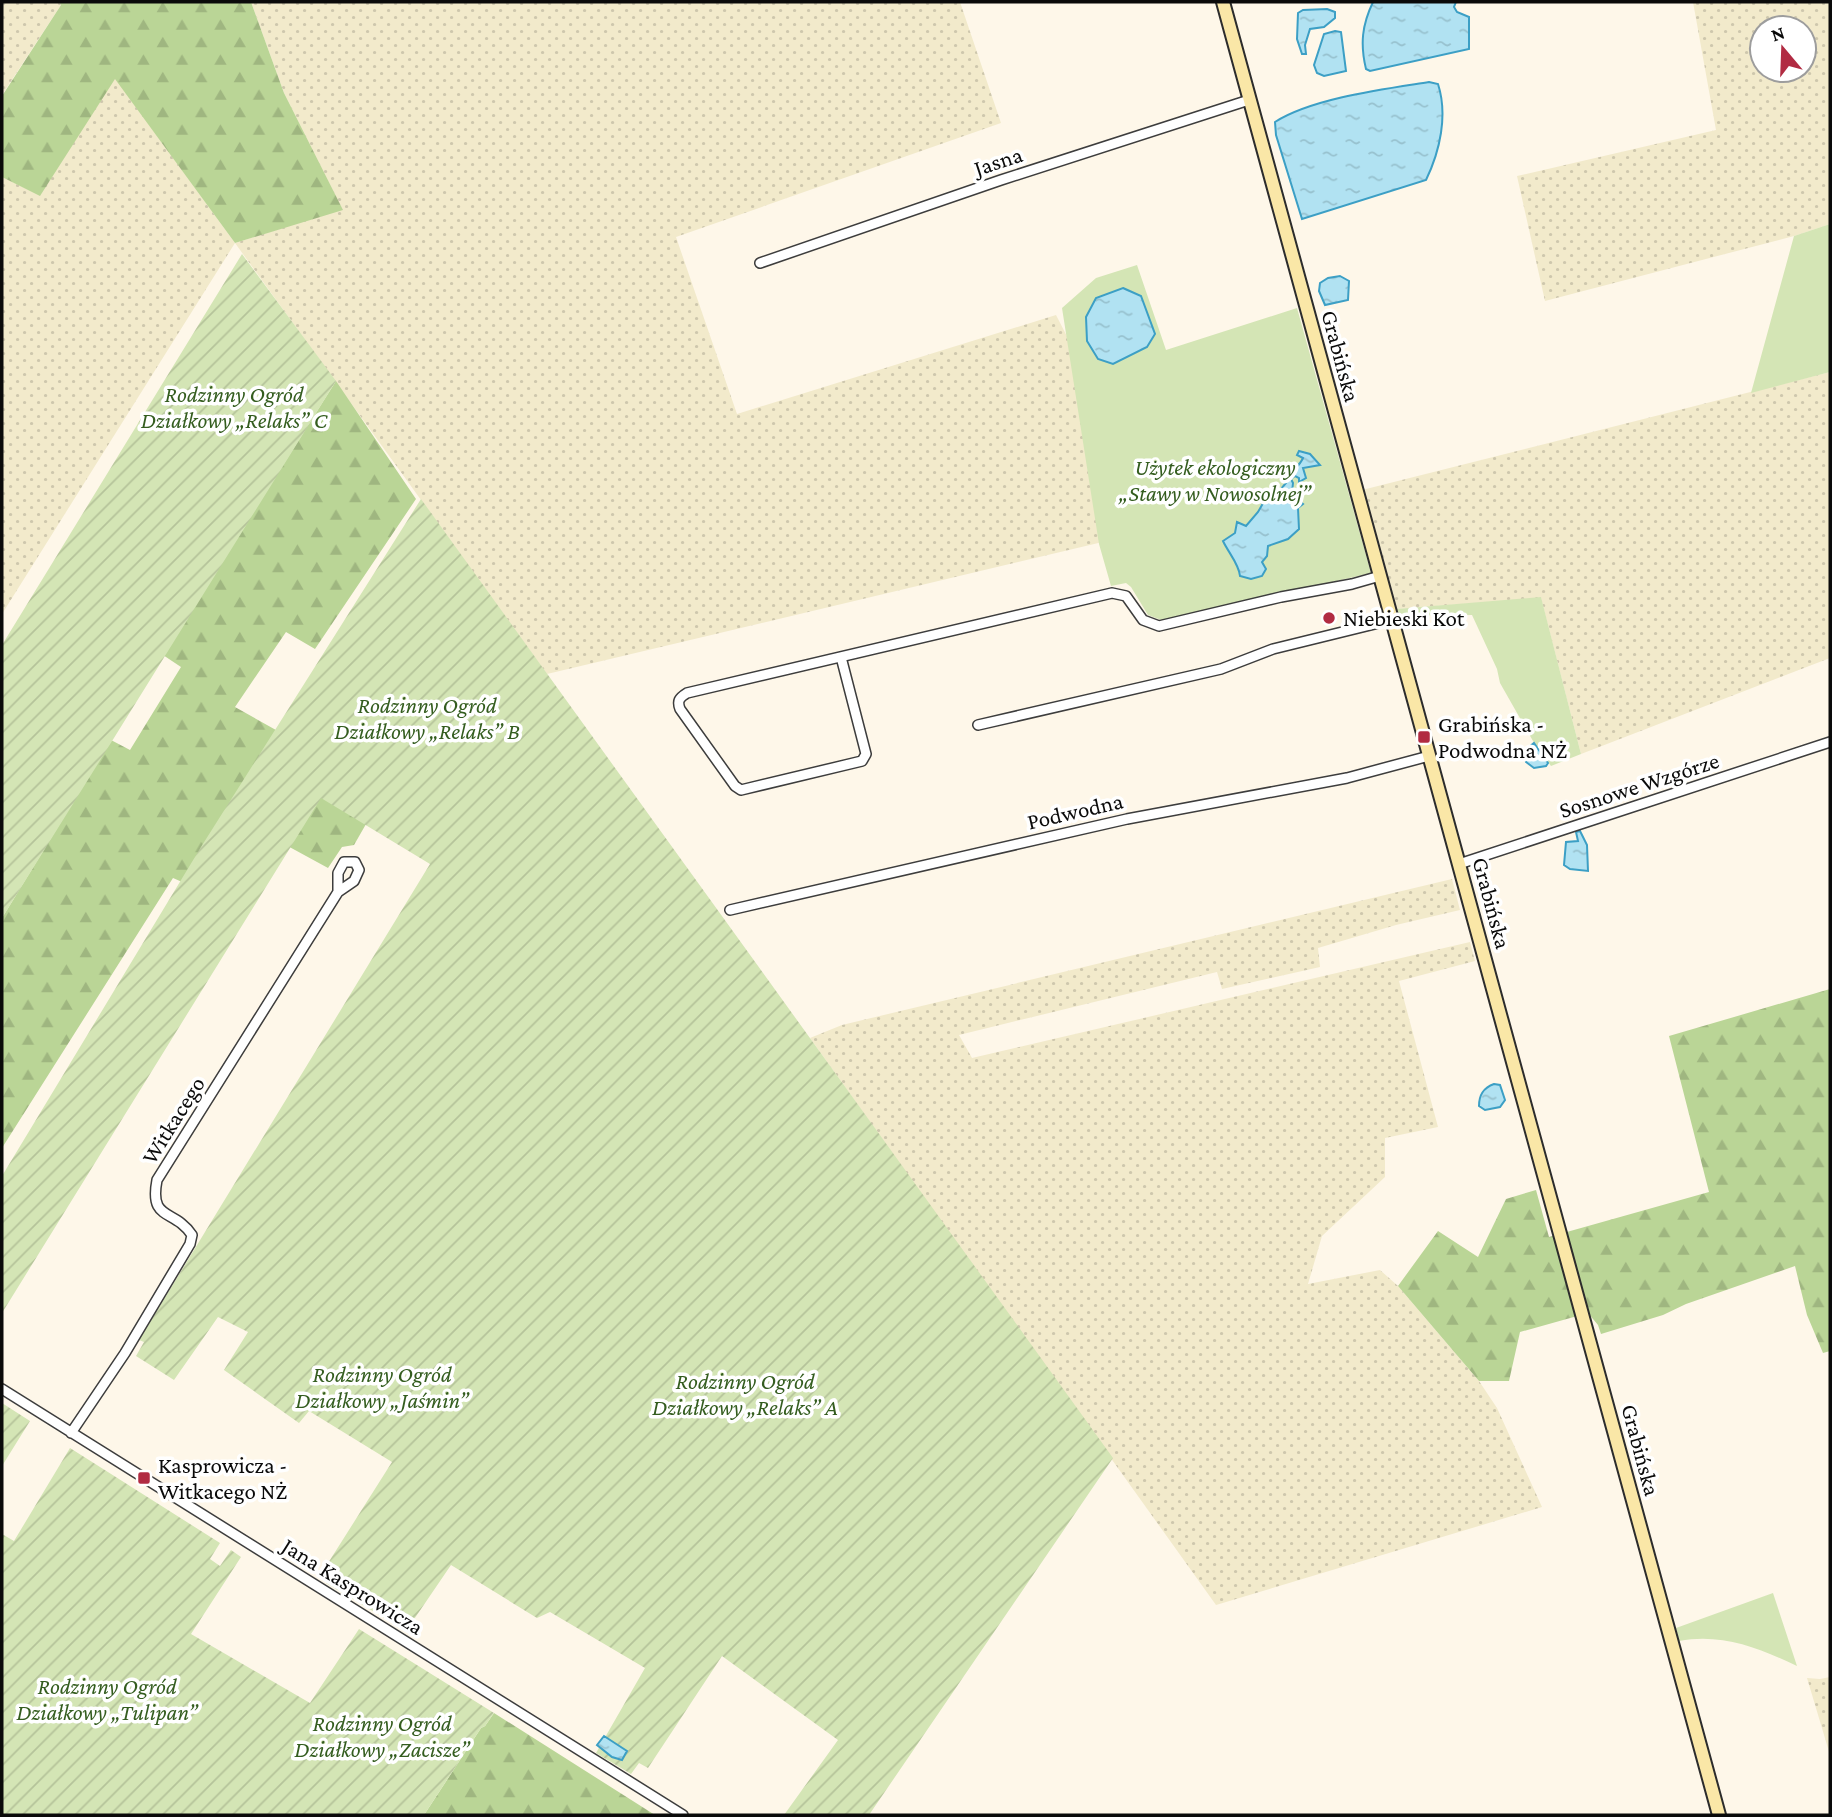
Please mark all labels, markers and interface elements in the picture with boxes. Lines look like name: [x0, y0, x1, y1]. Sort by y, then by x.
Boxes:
north arrow: [1748, 14, 1818, 84]
text: N: [1768, 21, 1787, 45]
street label: Jasna: [969, 141, 1026, 182]
street label: Grabińska: [1316, 307, 1366, 405]
park label: Rodzinny Ogród Działkowy „Relaks” C: [141, 381, 328, 433]
park label: Użytek ekologiczny „Stawy w Nowosolnej”: [1118, 454, 1313, 507]
place label: Niebieski Kot: [1343, 605, 1465, 631]
marker: Niebieski Kot: [1321, 610, 1337, 626]
park label: Rodzinny Ogród Działkowy „Relaks” B: [334, 692, 520, 744]
place label: Grabińska - Podwodna NŻ: [1438, 711, 1567, 763]
marker: Grabińska - Podwodna NŻ: [1416, 729, 1432, 745]
street label: Sosnowe Wzgórze: [1556, 747, 1722, 823]
street label: Podwodna: [1024, 787, 1126, 835]
street label: Grabińska: [1467, 854, 1517, 952]
street label: Witkacego: [136, 1072, 210, 1168]
park label: Rodzinny Ogród Działkowy „Jaśmin”: [295, 1361, 470, 1413]
park label: Rodzinny Ogród Działkowy „Relaks” A: [652, 1368, 838, 1420]
street label: Grabińska: [1616, 1401, 1666, 1499]
place label: Kasprowicza - Witkacego NŻ: [158, 1452, 287, 1504]
marker: Kasprowicza - Witkacego NŻ: [136, 1470, 152, 1486]
street label: Jana Kasprowicza: [276, 1531, 429, 1640]
park label: Rodzinny Ogród Działkowy „Tulipan”: [16, 1673, 199, 1725]
park label: Rodzinny Ogród Działkowy „Zacisze”: [294, 1710, 471, 1762]

